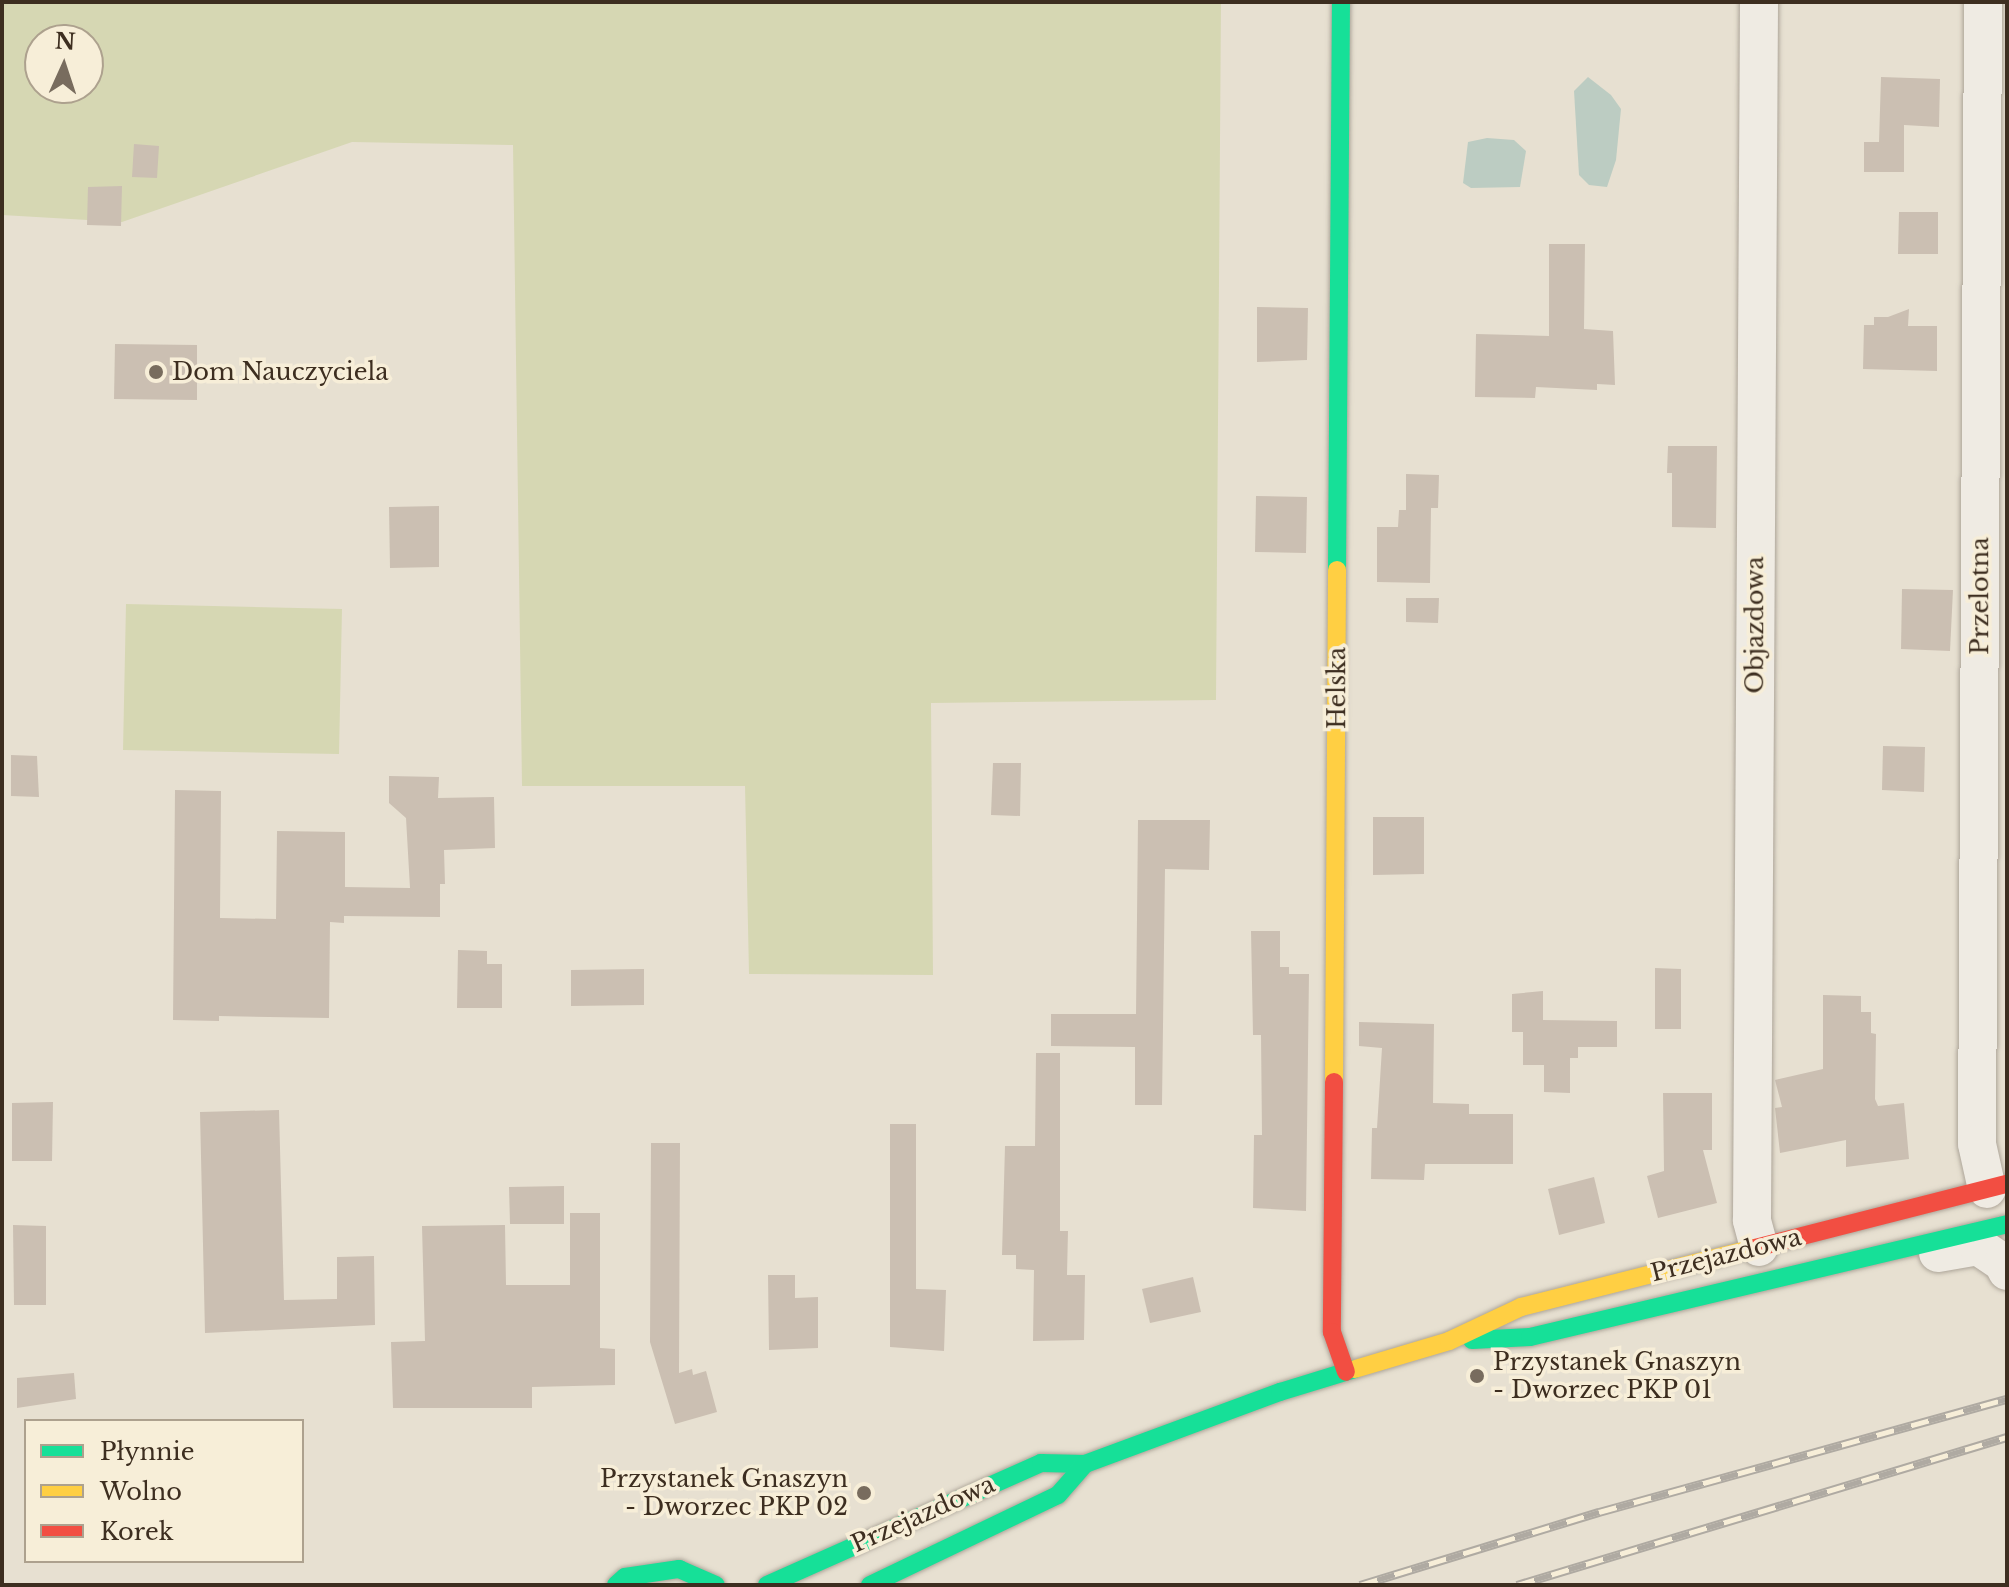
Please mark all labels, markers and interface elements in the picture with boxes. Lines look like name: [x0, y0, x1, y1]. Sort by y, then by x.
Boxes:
north arrow: [24, 24, 104, 104]
text: N: [54, 28, 76, 56]
place label: Dom Nauczyciela: [172, 358, 389, 386]
marker: Dom Nauczyciela: [147, 363, 165, 381]
street label: Przelotna: [1966, 537, 1994, 655]
street label: Objazdowa: [1741, 556, 1769, 694]
street label: Helska: [1323, 647, 1351, 729]
street label: Przejazdowa: [1648, 1222, 1804, 1288]
place label: Przystanek Gnaszyn - Dworzec PKP 01: [1493, 1348, 1741, 1404]
marker: Przystanek Gnaszyn - Dworzec PKP 01: [1468, 1367, 1486, 1385]
legend: [24, 1419, 304, 1563]
text: Płynnie: [100, 1437, 195, 1466]
place label: Przystanek Gnaszyn - Dworzec PKP 02: [600, 1465, 848, 1521]
street label: Przejazdowa: [847, 1470, 999, 1558]
text: Wolno: [100, 1477, 182, 1506]
marker: Przystanek Gnaszyn - Dworzec PKP 02: [855, 1484, 873, 1502]
text: Korek: [100, 1517, 173, 1546]

